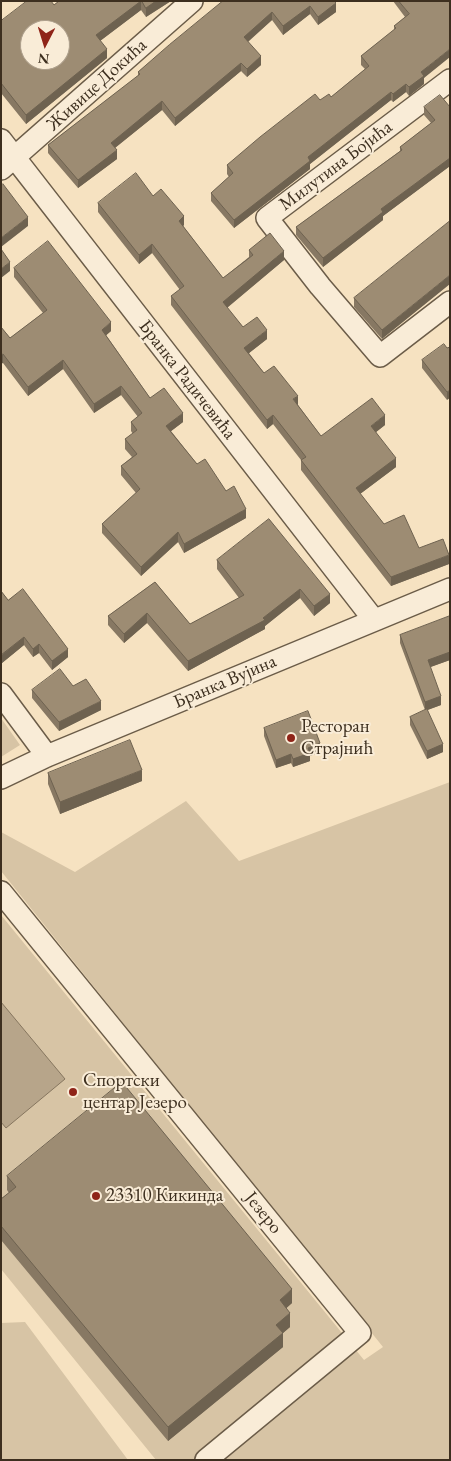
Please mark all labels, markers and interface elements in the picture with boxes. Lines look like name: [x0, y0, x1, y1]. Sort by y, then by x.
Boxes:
north arrow: [20, 20, 70, 70]
street label: Живице Докића: [42, 34, 152, 136]
text: N: [37, 49, 50, 68]
street label: Милутина Бојића: [275, 116, 397, 216]
street label: Бранка Радичевића: [133, 316, 241, 444]
street label: Бранка Вујина: [170, 650, 280, 714]
place label: Ресторан Страјнић: [301, 716, 373, 760]
marker: Ресторан Страјнић: [285, 732, 297, 744]
place label: Спортски центар Језеро: [83, 1070, 187, 1114]
marker: Спортски центар Језеро: [67, 1086, 79, 1098]
place label: 23310 Кикинда: [106, 1185, 223, 1207]
street label: Језеро: [239, 1187, 287, 1239]
marker: 23310 Кикинда: [90, 1190, 102, 1202]

